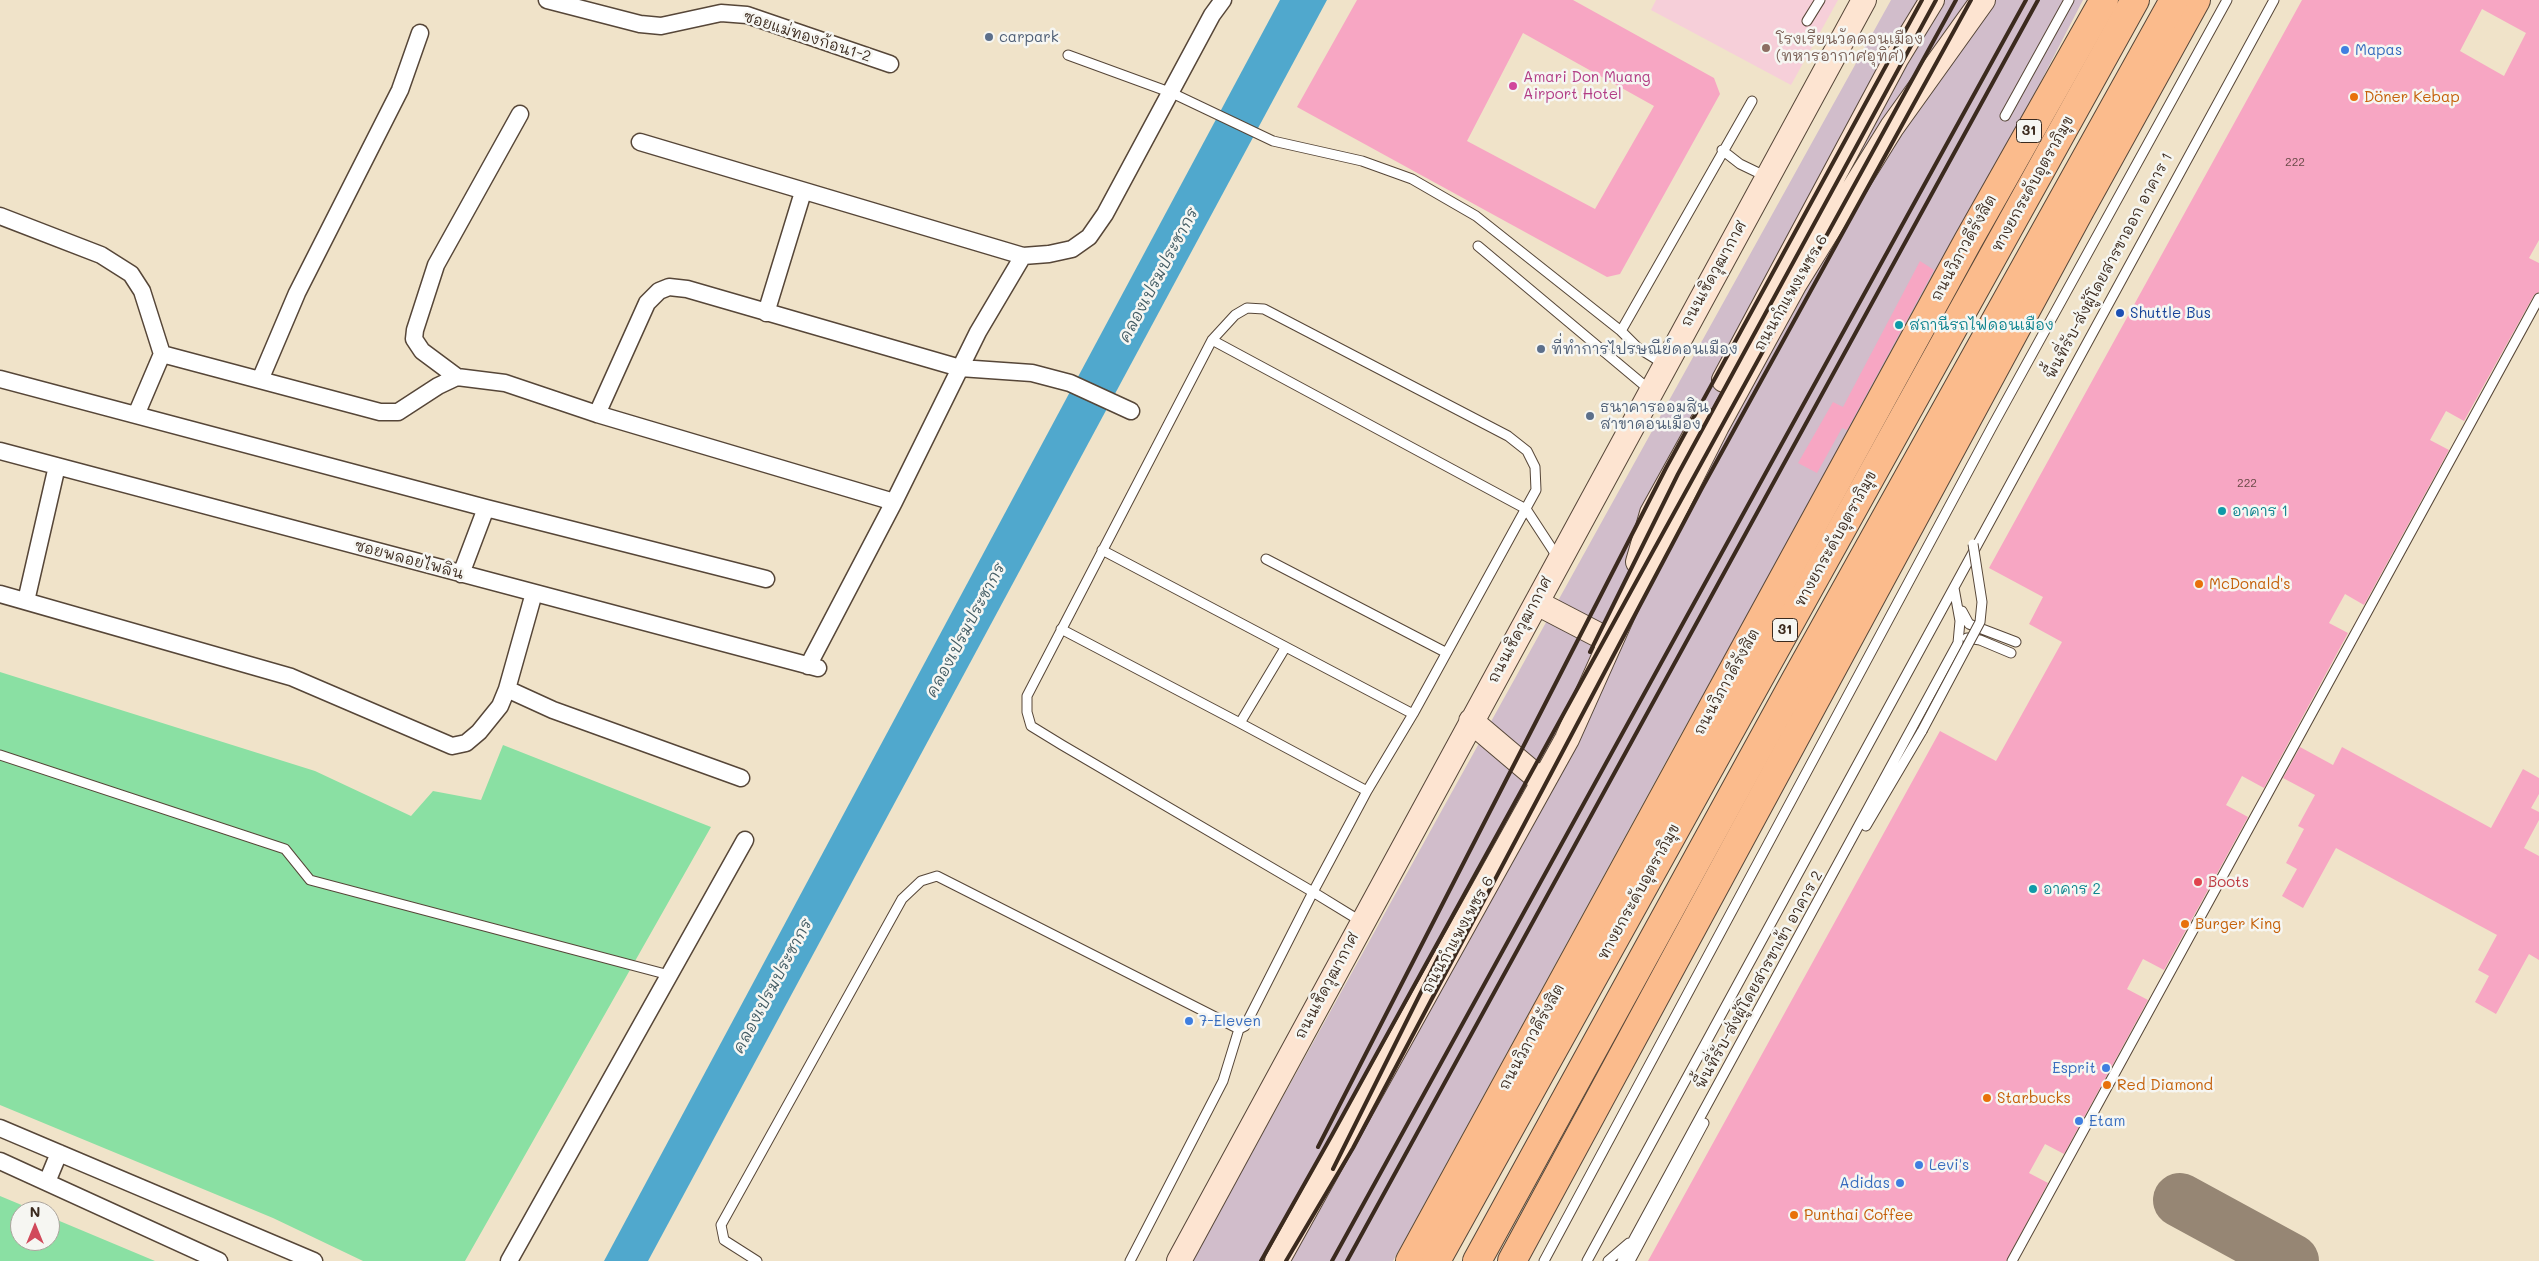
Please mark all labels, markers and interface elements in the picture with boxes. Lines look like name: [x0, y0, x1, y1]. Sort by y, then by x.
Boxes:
street label: ซอยแม่ทองก้อน1-2: [741, 8, 873, 66]
place label: carpark: [999, 28, 1059, 46]
place label: โรงเรียนวัดดอนเมือง (ทหารอากาศอุทิศ): [1776, 30, 1923, 65]
marker: carpark: [983, 31, 995, 43]
place label: Mapas: [2355, 41, 2402, 59]
marker: โรงเรียนวัดดอนเมือง (ทหารอากาศอุทิศ): [1760, 42, 1772, 54]
marker: Mapas: [2339, 44, 2351, 56]
place label: Amari Don Muang Airport Hotel: [1523, 68, 1650, 103]
marker: Amari Don Muang Airport Hotel: [1507, 80, 1519, 92]
place label: Döner Kebap: [2364, 88, 2460, 106]
marker: Döner Kebap: [2348, 91, 2360, 103]
street label: ทางยกระดับอุตราภิมุข: [1988, 113, 2078, 255]
road number: 31: [2016, 120, 2042, 142]
street label: พื้นที่รับ-ส่งผู้โดยสารขาออก อาคาร 1: [2041, 150, 2177, 382]
house number: 222: [2285, 155, 2305, 169]
street label: ถนนวิภาวดีรังสิต: [1927, 192, 2001, 304]
water label: คลองเปรมประชากร: [1115, 204, 1203, 346]
street label: ถนนเชิดวุฒากาศ: [1677, 218, 1751, 330]
street label: ถนนกำแพงเพชร 6: [1750, 232, 1832, 354]
place label: Shuttle Bus: [2130, 304, 2211, 322]
marker: Shuttle Bus: [2114, 307, 2126, 319]
place label: สถานีรถไฟดอนเมือง: [1909, 316, 2054, 334]
marker: สถานีรถไฟดอนเมือง: [1893, 319, 1905, 331]
place label: ที่ทำการไปรษณีย์ดอนเมือง: [1551, 340, 1738, 358]
marker: ที่ทำการไปรษณีย์ดอนเมือง: [1535, 343, 1547, 355]
place label: ธนาคารออมสิน สาขาดอนเมือง: [1600, 398, 1709, 433]
marker: ธนาคารออมสิน สาขาดอนเมือง: [1584, 410, 1596, 422]
street label: ทางยกระดับอุตราภิมุข: [1791, 468, 1881, 610]
house number: 222: [2237, 476, 2257, 490]
place label: อาคาร 1: [2232, 502, 2288, 520]
marker: อาคาร 1: [2216, 505, 2228, 517]
street label: ซอยพลอยไพลิน: [352, 537, 466, 583]
water label: คลองเปรมประชากร: [922, 559, 1010, 701]
street label: ถนนเชิดวุฒากาศ: [1484, 574, 1556, 686]
place label: McDonald's: [2209, 575, 2291, 593]
marker: McDonald's: [2193, 578, 2205, 590]
road number: 31: [1772, 618, 1798, 642]
street label: ถนนวิภาวดีรังสิต: [1690, 626, 1764, 738]
street label: ทางยกระดับอุตราภิมุข: [1594, 821, 1684, 963]
street label: พื้นที่รับ-ส่งผู้โดยสารขาเข้า อาคาร 2: [1691, 868, 1827, 1092]
street label: ถนนกำแพงเพชร 6: [1418, 873, 1498, 997]
place label: Boots: [2208, 873, 2249, 891]
marker: Boots: [2192, 876, 2204, 888]
place label: อาคาร 2: [2043, 880, 2101, 898]
marker: อาคาร 2: [2027, 883, 2039, 895]
water label: คลองเปรมประชากร: [729, 915, 817, 1057]
place label: Burger King: [2195, 915, 2281, 933]
marker: Burger King: [2179, 918, 2191, 930]
street label: ถนนเชิดวุฒากาศ: [1291, 930, 1363, 1042]
street label: ถนนวิภาวดีรังสิต: [1495, 981, 1569, 1093]
place label: 7-Eleven: [1199, 1012, 1261, 1030]
marker: 7-Eleven: [1183, 1015, 1195, 1027]
place label: Esprit: [2052, 1059, 2096, 1077]
marker: Esprit: [2100, 1062, 2112, 1074]
place label: Red Diamond: [2117, 1076, 2213, 1094]
marker: Red Diamond: [2101, 1079, 2113, 1091]
place label: Starbucks: [1997, 1089, 2071, 1107]
marker: Starbucks: [1981, 1092, 1993, 1104]
place label: Etam: [2089, 1112, 2125, 1130]
marker: Etam: [2073, 1115, 2085, 1127]
place label: Levi's: [1929, 1156, 1969, 1174]
marker: Levi's: [1913, 1159, 1925, 1171]
place label: Adidas: [1839, 1174, 1890, 1192]
marker: Adidas: [1894, 1177, 1906, 1189]
north arrow: [10, 1201, 60, 1251]
text: N: [30, 1202, 40, 1221]
place label: Punthai Coffee: [1804, 1206, 1913, 1224]
marker: Punthai Coffee: [1788, 1209, 1800, 1221]

